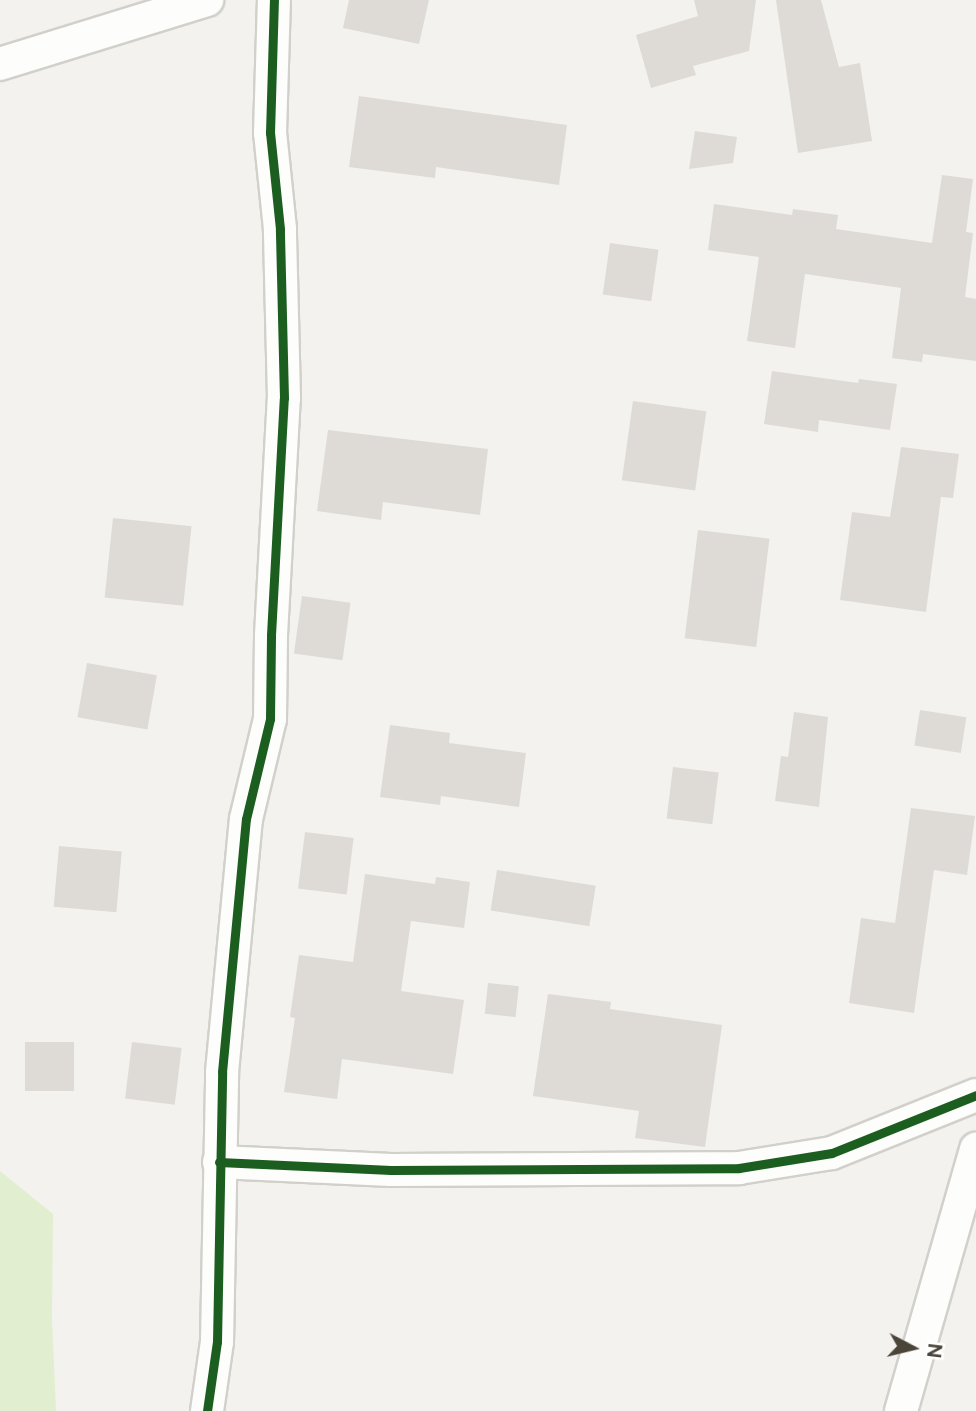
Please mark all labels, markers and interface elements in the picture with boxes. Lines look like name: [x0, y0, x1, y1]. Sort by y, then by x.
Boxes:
north arrow: [878, 1313, 948, 1383]
text: N: [922, 1342, 947, 1359]

